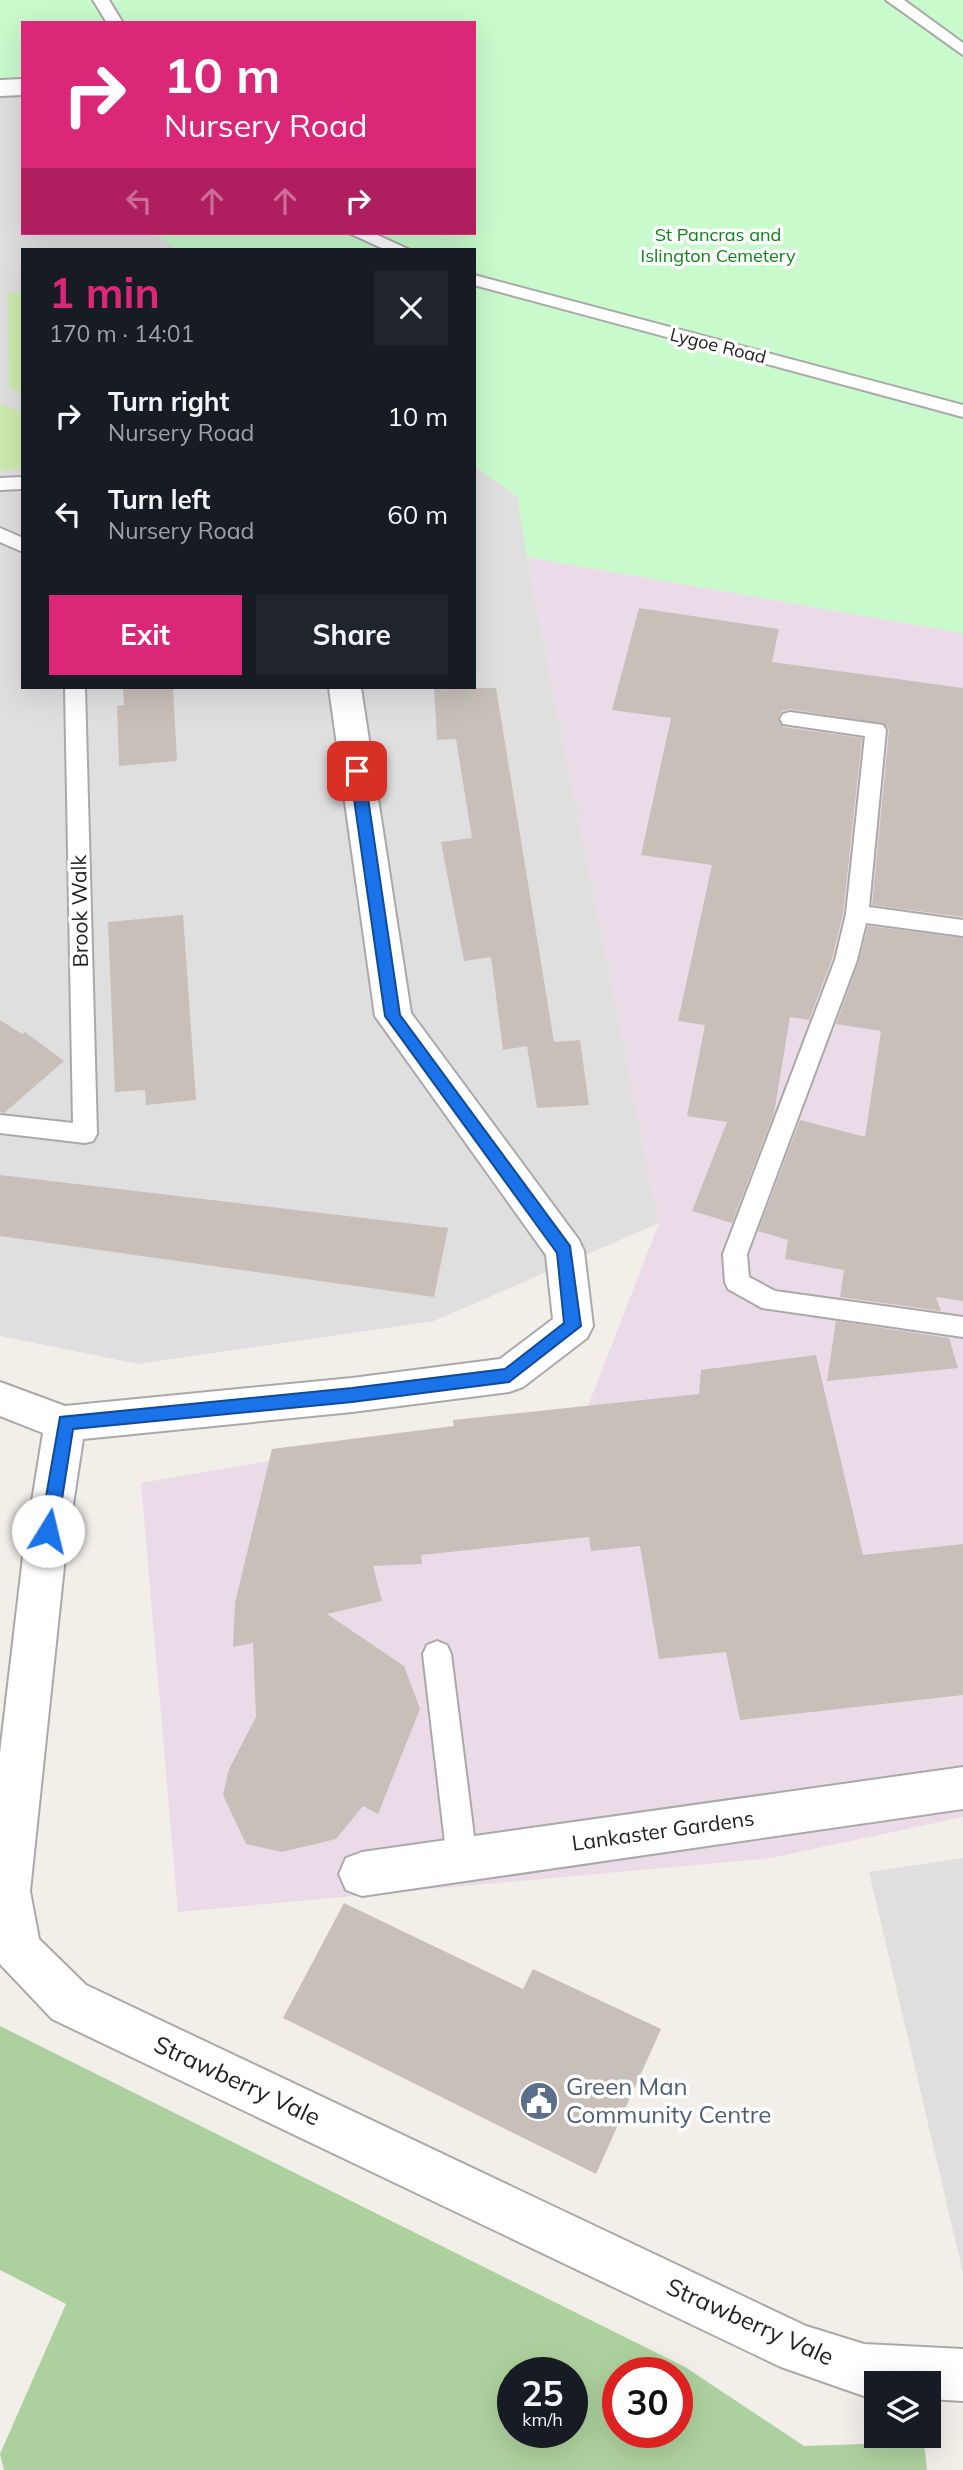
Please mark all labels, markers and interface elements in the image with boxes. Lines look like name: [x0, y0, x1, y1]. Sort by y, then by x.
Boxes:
text: 10 m: [164, 44, 280, 105]
icon: right: [49, 49, 140, 140]
text: Nursery Road: [164, 105, 367, 145]
icon: left: [120, 182, 158, 220]
icon: ahead: [193, 182, 231, 220]
icon: ahead: [266, 182, 304, 220]
icon: right: [339, 182, 377, 220]
park label: St Pancras and Islington Cemetery: [641, 223, 796, 267]
text: 1 min: [49, 266, 160, 319]
button: close: [374, 271, 448, 345]
text: 170 m · 14:01: [49, 319, 194, 348]
street label: Lygoe Road: [668, 322, 769, 369]
text: Turn right: [108, 385, 229, 418]
icon: right: [49, 397, 87, 435]
text: 10 m: [387, 400, 448, 433]
text: Nursery Road: [108, 418, 254, 447]
text: Turn left: [108, 483, 210, 516]
icon: left: [49, 495, 87, 533]
text: 60 m: [387, 498, 448, 531]
text: Nursery Road: [108, 516, 254, 545]
button: Exit: [49, 595, 242, 675]
button: Share: [256, 595, 448, 675]
pin: [327, 741, 387, 801]
icon: arrive: [338, 752, 376, 790]
street label: Brook Walk: [65, 854, 93, 968]
position arrow: [11, 1494, 85, 1568]
street label: Lankaster Gardens: [570, 1804, 756, 1856]
street label: Strawberry Vale: [149, 2028, 325, 2132]
place label: Green Man Community Centre: [566, 2071, 771, 2129]
public building icon: Green Man Community Centre: [518, 2080, 560, 2122]
street label: Strawberry Vale: [662, 2271, 839, 2371]
speed limit sign: 30: [602, 2357, 693, 2448]
text: 25: [521, 2371, 564, 2415]
map controls: [864, 2371, 941, 2448]
button: layers: [864, 2371, 941, 2448]
text: km/h: [522, 2408, 563, 2431]

